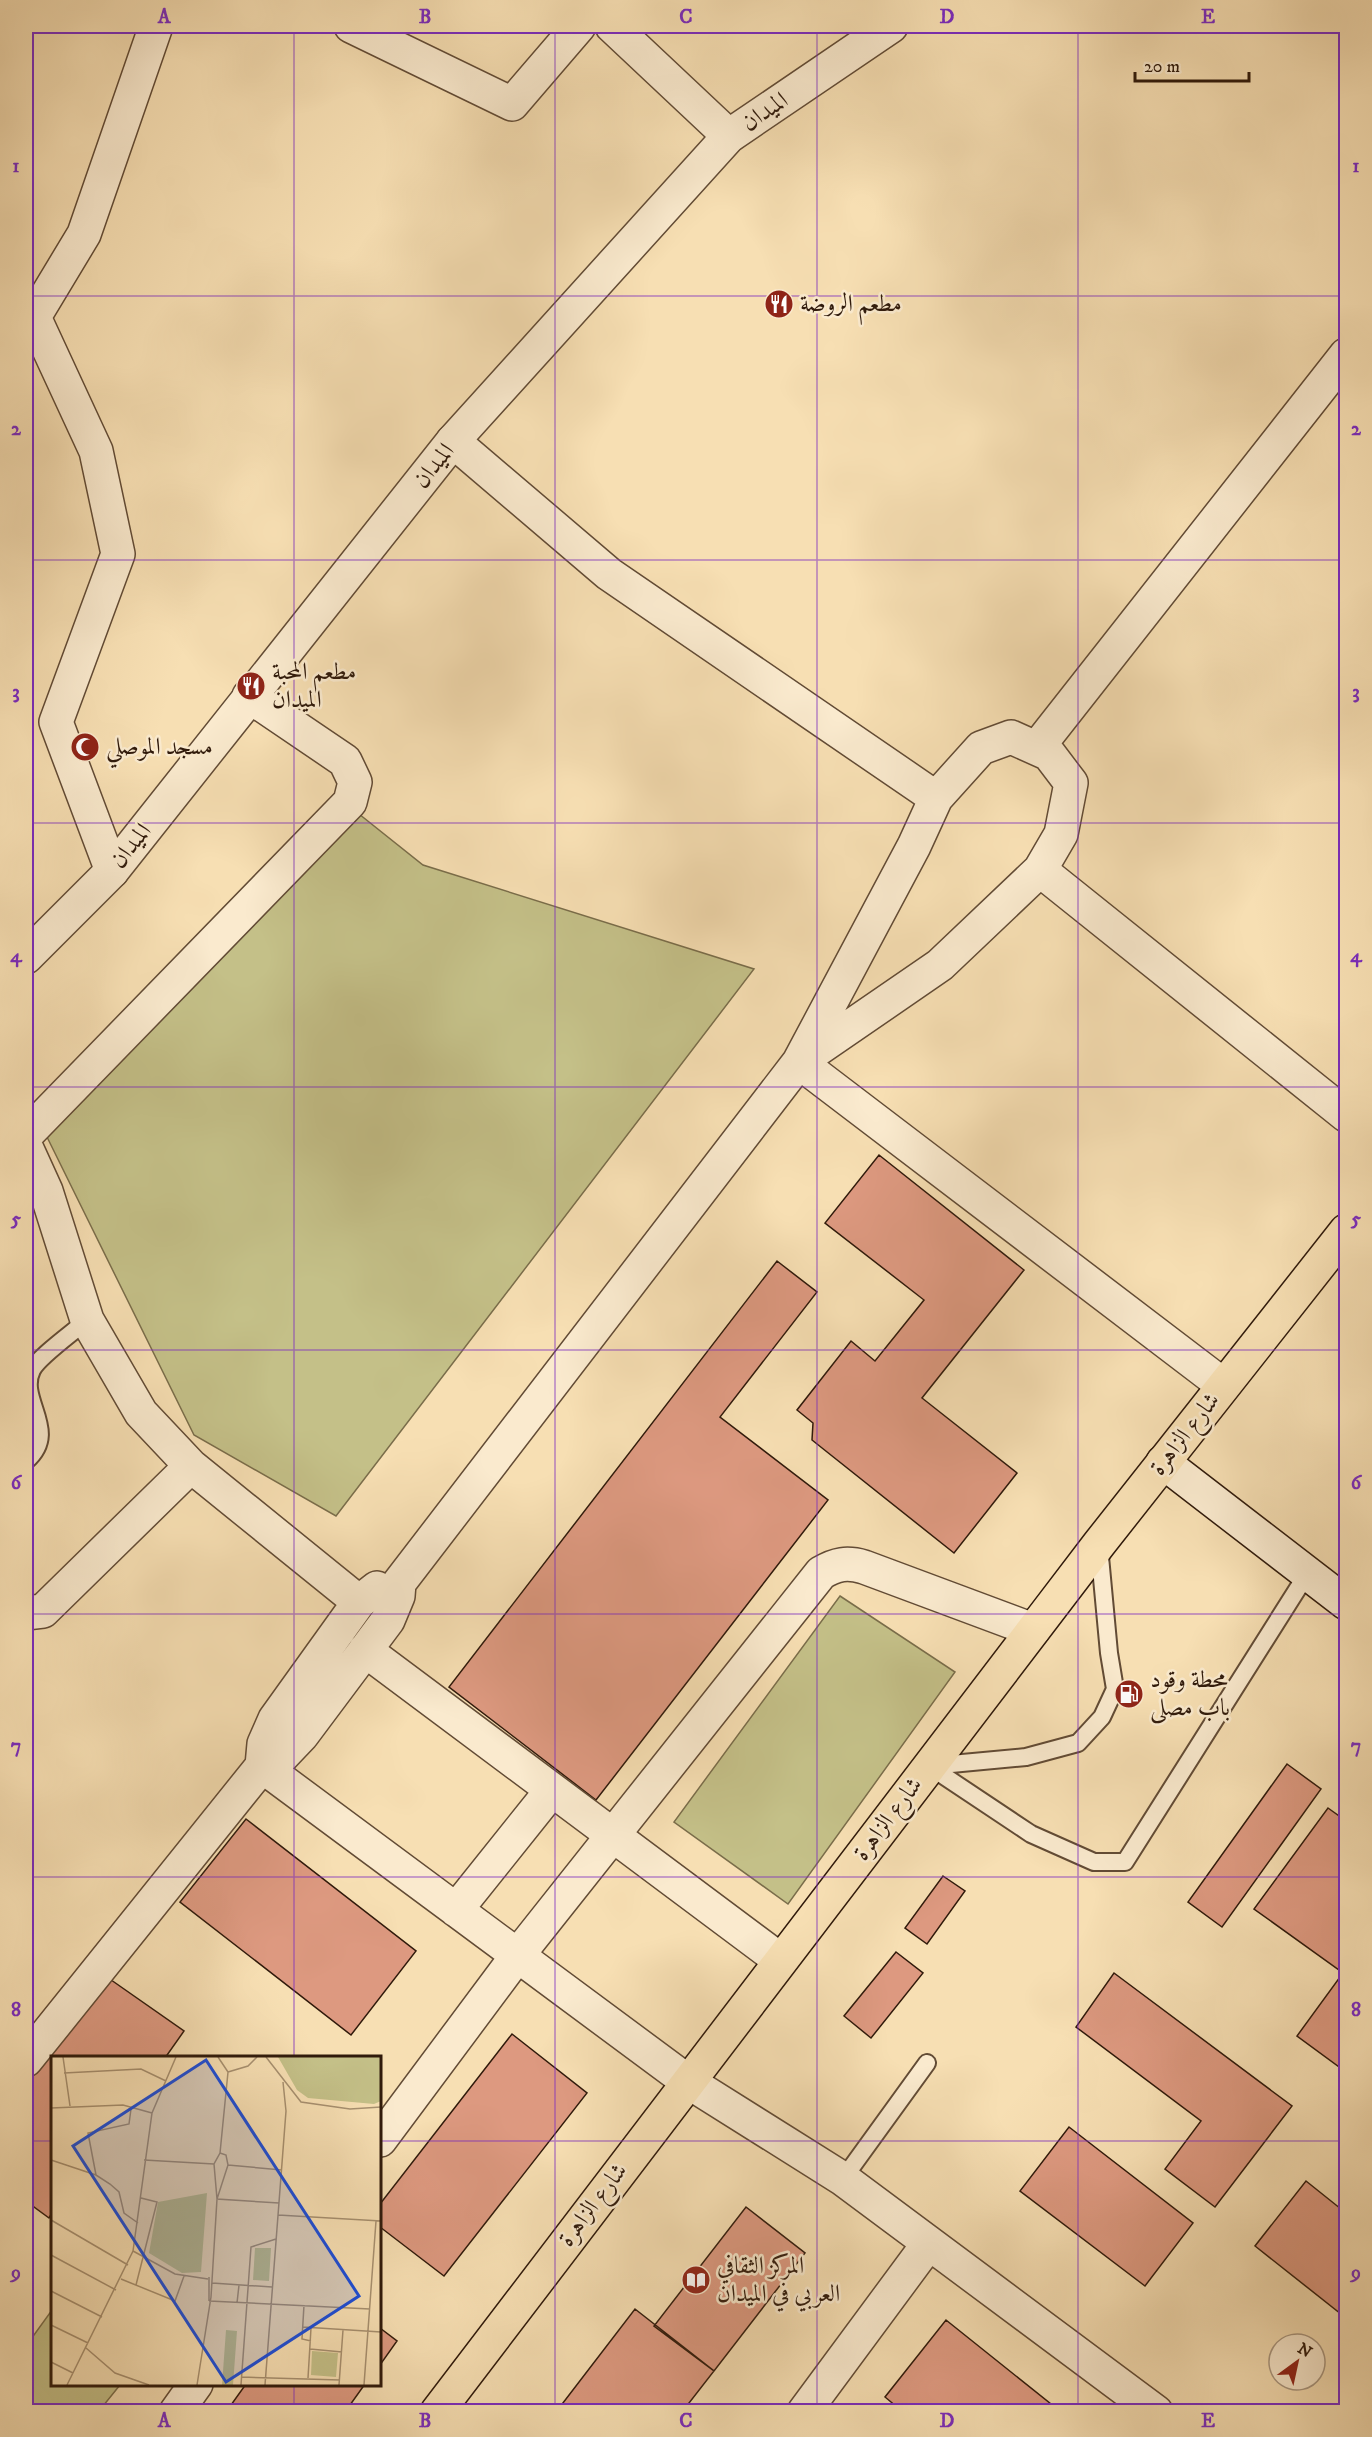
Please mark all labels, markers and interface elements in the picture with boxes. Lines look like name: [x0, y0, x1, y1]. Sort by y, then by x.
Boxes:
text: A: [157, 5, 172, 30]
text: B: [419, 5, 431, 30]
text: C: [679, 5, 693, 30]
text: D: [940, 5, 955, 30]
text: E: [1201, 5, 1215, 30]
scale bar: [1135, 45, 1249, 83]
text: 20 m: [1144, 56, 1180, 78]
street label: الميدان: [736, 86, 794, 138]
text: 1: [12, 154, 20, 179]
text: 1: [1352, 154, 1360, 179]
restaurant icon: مطعم الروضة: [763, 288, 795, 320]
place label: مطعم الروضة: [800, 289, 902, 325]
text: 2: [11, 417, 22, 442]
text: 2: [1351, 417, 1362, 442]
street label: الميدان: [407, 437, 461, 495]
place label: مطعم المحبة الميدان: [272, 657, 356, 715]
restaurant icon: مطعم المحبة الميدان: [235, 670, 267, 702]
text: 3: [12, 680, 20, 705]
text: 3: [1352, 680, 1360, 705]
mosque icon: مسجد الموصلي: [69, 731, 101, 763]
place label: مسجد الموصلي: [106, 732, 213, 769]
street label: الميدان: [104, 817, 158, 875]
text: 4: [10, 944, 23, 969]
text: 4: [1350, 944, 1363, 969]
text: 5: [10, 1207, 21, 1232]
text: 5: [1350, 1207, 1361, 1232]
street label: شارع الزاهرة: [1143, 1386, 1230, 1484]
text: 6: [11, 1471, 23, 1496]
text: 6: [1351, 1471, 1363, 1496]
place label: محطة وقود باب مصلى: [1150, 1665, 1230, 1724]
fuel station icon: محطة وقود باب مصلى: [1113, 1678, 1145, 1710]
text: 7: [11, 1734, 21, 1759]
text: 7: [1351, 1734, 1361, 1759]
street label: شارع الزاهرة: [847, 1771, 932, 1869]
text: 8: [11, 1998, 21, 2023]
text: 8: [1351, 1998, 1361, 2023]
inset map: [51, 2056, 381, 2386]
street label: شارع الزاهرة: [552, 2157, 637, 2255]
place label: المركز الثقافي العربي في الميدان: [717, 2251, 840, 2312]
text: 9: [9, 2261, 21, 2286]
text: 9: [1349, 2261, 1361, 2286]
library icon: المركز الثقافي العربي في الميدان: [680, 2264, 712, 2296]
north arrow: [1267, 2332, 1327, 2392]
text: N: [1294, 2338, 1316, 2362]
text: A: [157, 2409, 172, 2434]
text: B: [419, 2409, 431, 2434]
text: C: [679, 2409, 693, 2434]
text: D: [940, 2409, 955, 2434]
text: E: [1201, 2409, 1215, 2434]

